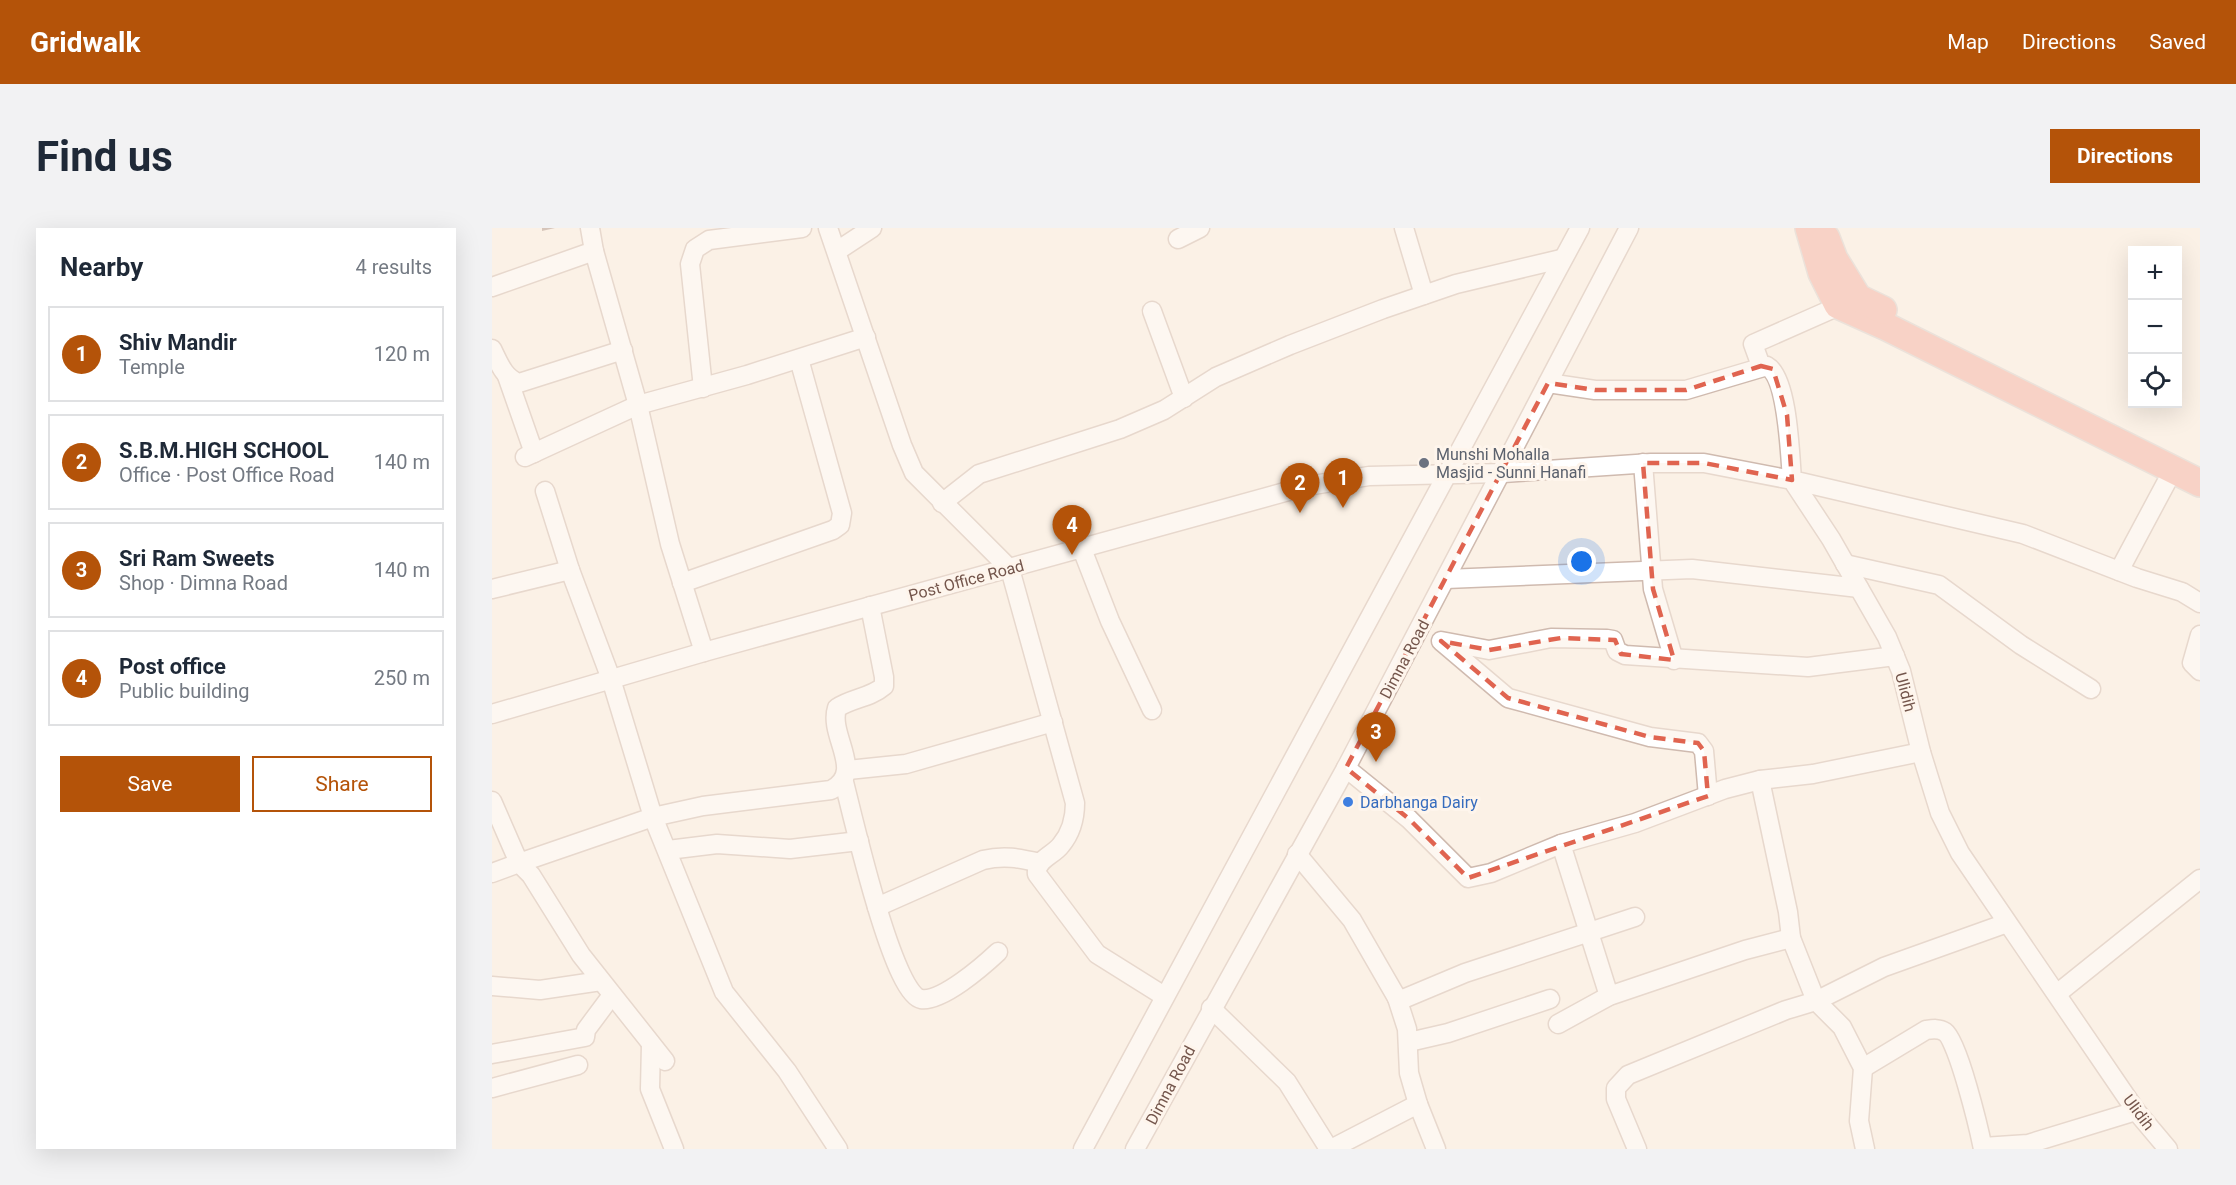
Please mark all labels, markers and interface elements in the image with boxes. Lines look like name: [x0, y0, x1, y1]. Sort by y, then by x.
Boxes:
text: Gridwalk: [30, 26, 140, 59]
text: Map: [1947, 30, 1989, 54]
text: Directions: [2022, 30, 2116, 54]
text: Saved: [2149, 30, 2206, 54]
button: Directions: [2050, 129, 2200, 183]
text: Find us: [36, 132, 173, 181]
map controls: [2128, 246, 2182, 408]
button: +: [2128, 246, 2182, 300]
text: Nearby: [60, 252, 143, 282]
text: 4 results: [356, 255, 432, 279]
button: −: [2128, 300, 2182, 354]
text: Shiv Mandir: [119, 330, 237, 355]
text: 1: [76, 342, 87, 366]
text: 120 m: [374, 342, 430, 366]
button: locate: [2128, 354, 2182, 408]
text: Temple: [119, 355, 185, 379]
text: S.B.M.HIGH SCHOOL: [119, 438, 329, 463]
place label: Munshi Mohalla Masjid - Sunni Hanafi: [1436, 445, 1586, 482]
text: 2: [76, 450, 87, 474]
text: 140 m: [374, 450, 430, 474]
marker: Munshi Mohalla Masjid - Sunni Hanafi: [1417, 456, 1431, 470]
pin: 1: [1324, 458, 1362, 508]
text: Office · Post Office Road: [119, 463, 335, 487]
pin: 2: [1280, 464, 1320, 513]
pin: 4: [1052, 506, 1092, 555]
text: Sri Ram Sweets: [119, 546, 275, 571]
your location: [1567, 547, 1596, 576]
street label: Post Office Road: [906, 556, 1026, 605]
text: 3: [76, 558, 87, 582]
text: 140 m: [374, 558, 430, 582]
text: Shop · Dimna Road: [119, 571, 288, 595]
street label: Dimna Road: [1376, 617, 1433, 702]
text: Post office: [119, 654, 226, 679]
text: 4: [76, 666, 87, 690]
text: 250 m: [374, 666, 430, 690]
street label: Ulidih: [1891, 670, 1920, 714]
text: Public building: [119, 679, 249, 703]
pin: 3: [1356, 712, 1396, 762]
button: Save: [60, 756, 240, 812]
button: Share: [252, 756, 432, 812]
place label: Darbhanga Dairy: [1360, 793, 1478, 812]
marker: Darbhanga Dairy: [1341, 795, 1355, 809]
street label: Dimna Road: [1142, 1043, 1199, 1128]
street label: Ulidih: [2119, 1091, 2158, 1134]

